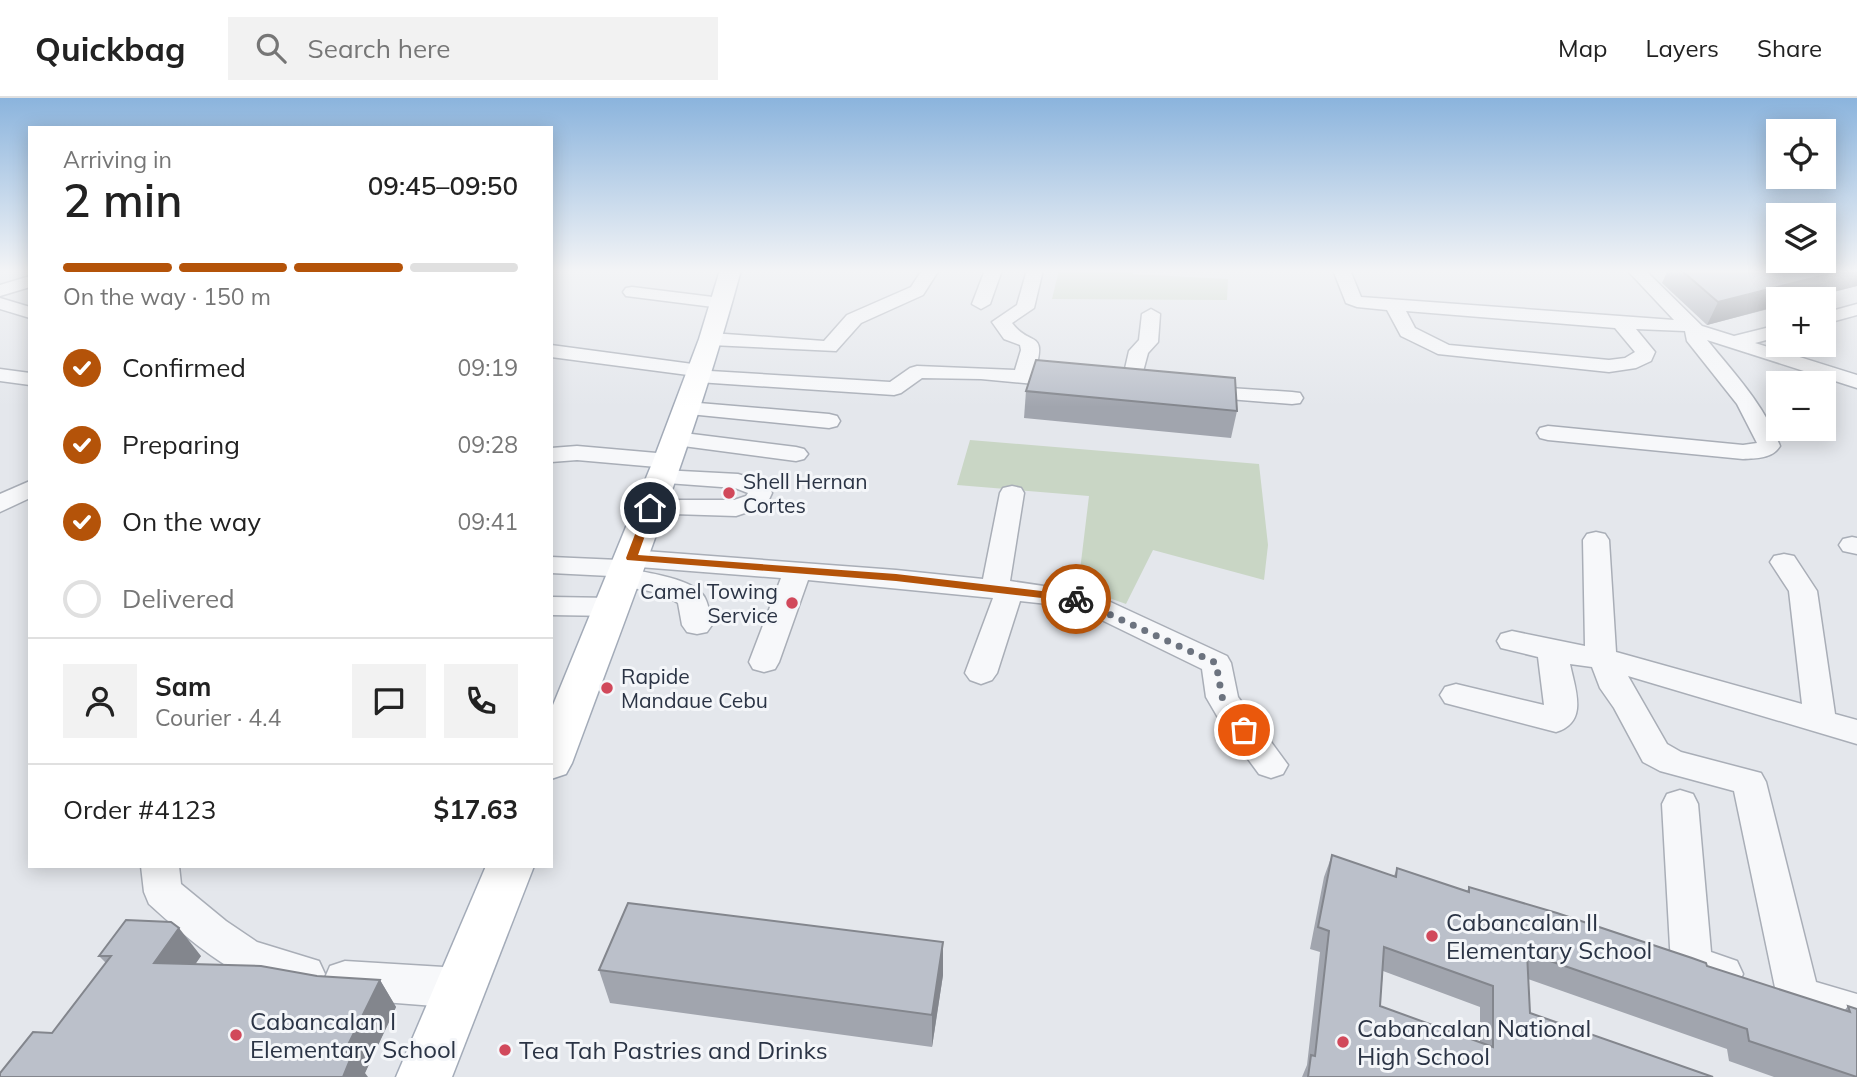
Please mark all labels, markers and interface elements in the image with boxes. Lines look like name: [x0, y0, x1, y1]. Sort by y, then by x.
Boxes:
search box: [228, 17, 718, 80]
text: Quickbag: [35, 28, 186, 69]
icon: search: [252, 29, 290, 67]
text: Search here: [308, 32, 450, 65]
text: Map: [1558, 33, 1607, 63]
text: Layers: [1645, 33, 1719, 63]
text: Share: [1757, 33, 1822, 63]
map controls: [1766, 119, 1836, 441]
button: locate: [1766, 119, 1836, 189]
text: Arriving in: [63, 145, 172, 174]
text: 09:45–09:50: [368, 169, 518, 202]
text: 2 min: [63, 171, 182, 229]
button: layers: [1766, 203, 1836, 273]
text: On the way · 150 m: [63, 282, 271, 311]
button: +: [1766, 287, 1836, 357]
icon: check: [63, 349, 101, 387]
text: Confirmed: [122, 351, 246, 384]
text: 09:19: [458, 353, 518, 382]
button: −: [1766, 371, 1836, 441]
icon: check: [63, 426, 101, 464]
text: Preparing: [122, 428, 240, 461]
text: 09:28: [458, 430, 518, 459]
place label: Shell Hernan Cortes: [743, 468, 868, 518]
pin: [620, 478, 680, 538]
marker: Shell Hernan Cortes: [721, 485, 737, 501]
icon: home: [631, 489, 669, 527]
icon: check: [63, 503, 101, 541]
text: On the way: [122, 505, 261, 538]
text: 09:41: [458, 507, 518, 536]
courier: [1041, 564, 1111, 634]
place label: Camel Towing Service: [640, 578, 778, 628]
icon: bike: [1057, 580, 1095, 618]
text: Delivered: [122, 582, 235, 615]
marker: Camel Towing Service: [784, 595, 800, 611]
place label: Rapide Mandaue Cebu: [621, 663, 768, 713]
button: person: [63, 664, 137, 738]
button: chat: [352, 664, 426, 738]
button: phone: [444, 664, 518, 738]
text: Sam: [155, 670, 211, 703]
marker: Rapide Mandaue Cebu: [599, 680, 615, 696]
pin: [1214, 700, 1274, 760]
text: Courier · 4.4: [155, 703, 281, 732]
icon: bag: [1225, 711, 1263, 749]
text: Order #4123: [63, 793, 216, 826]
text: $17.63: [434, 793, 518, 826]
place label: Cabancalan II Elementary School: [1446, 907, 1652, 965]
marker: Cabancalan II Elementary School: [1424, 928, 1440, 944]
place label: Cabancalan I Elementary School: [250, 1006, 456, 1064]
place label: Cabancalan National High School: [1357, 1013, 1591, 1071]
marker: Cabancalan I Elementary School: [228, 1027, 244, 1043]
marker: Cabancalan National High School: [1335, 1034, 1351, 1050]
place label: Tea Tah Pastries and Drinks: [519, 1035, 828, 1065]
marker: Tea Tah Pastries and Drinks: [497, 1042, 513, 1058]

